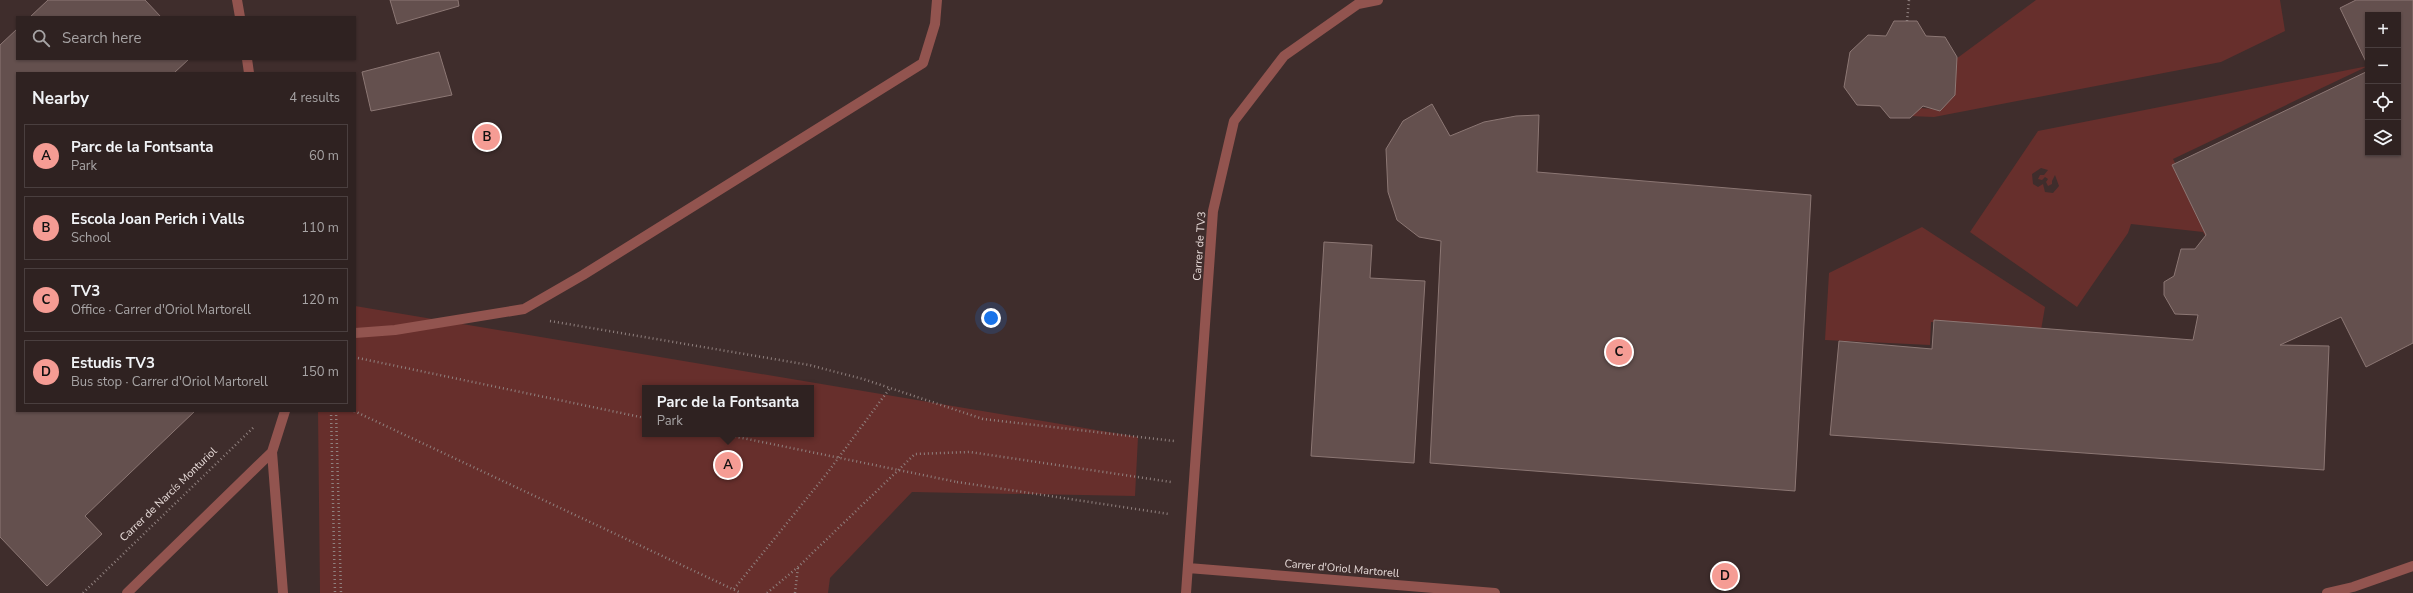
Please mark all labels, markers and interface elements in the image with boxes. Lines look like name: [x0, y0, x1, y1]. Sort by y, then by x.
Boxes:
map controls: [2365, 12, 2401, 156]
button: +: [2365, 12, 2401, 48]
search box: [16, 16, 356, 60]
icon: search: [30, 27, 52, 49]
text: Search here: [62, 28, 142, 48]
button: −: [2365, 48, 2401, 84]
button: locate: [2365, 84, 2401, 120]
text: Nearby: [32, 87, 89, 110]
text: 4 results: [289, 89, 340, 107]
button: layers: [2365, 120, 2401, 156]
pin: B: [474, 122, 500, 152]
text: Parc de la Fontsanta: [71, 137, 213, 157]
text: A: [41, 147, 51, 165]
text: 60 m: [309, 147, 339, 165]
text: Park: [71, 157, 97, 175]
text: Escola Joan Perich i Valls: [71, 209, 245, 229]
street label: Carrer de TV3: [1190, 211, 1209, 281]
text: B: [42, 219, 50, 237]
text: 110 m: [301, 219, 339, 237]
text: School: [71, 229, 111, 247]
text: TV3: [71, 281, 100, 301]
text: C: [42, 291, 50, 309]
text: 120 m: [301, 291, 339, 309]
text: Office · Carrer d'Oriol Martorell: [71, 301, 251, 319]
your location: [981, 308, 1001, 328]
pin: C: [1606, 337, 1632, 367]
text: Estudis TV3: [71, 353, 155, 373]
text: D: [41, 363, 51, 381]
text: 150 m: [301, 363, 339, 381]
text: Bus stop · Carrer d'Oriol Martorell: [71, 373, 268, 391]
popup: [642, 385, 814, 437]
text: Parc de la Fontsanta: [657, 392, 799, 412]
text: Park: [657, 412, 683, 430]
street label: Carrer de Narcís Monturiol: [116, 443, 221, 545]
pin: A: [715, 450, 741, 480]
street label: Carrer d'Oriol Martorell: [1284, 556, 1401, 581]
pin: D: [1712, 561, 1738, 591]

